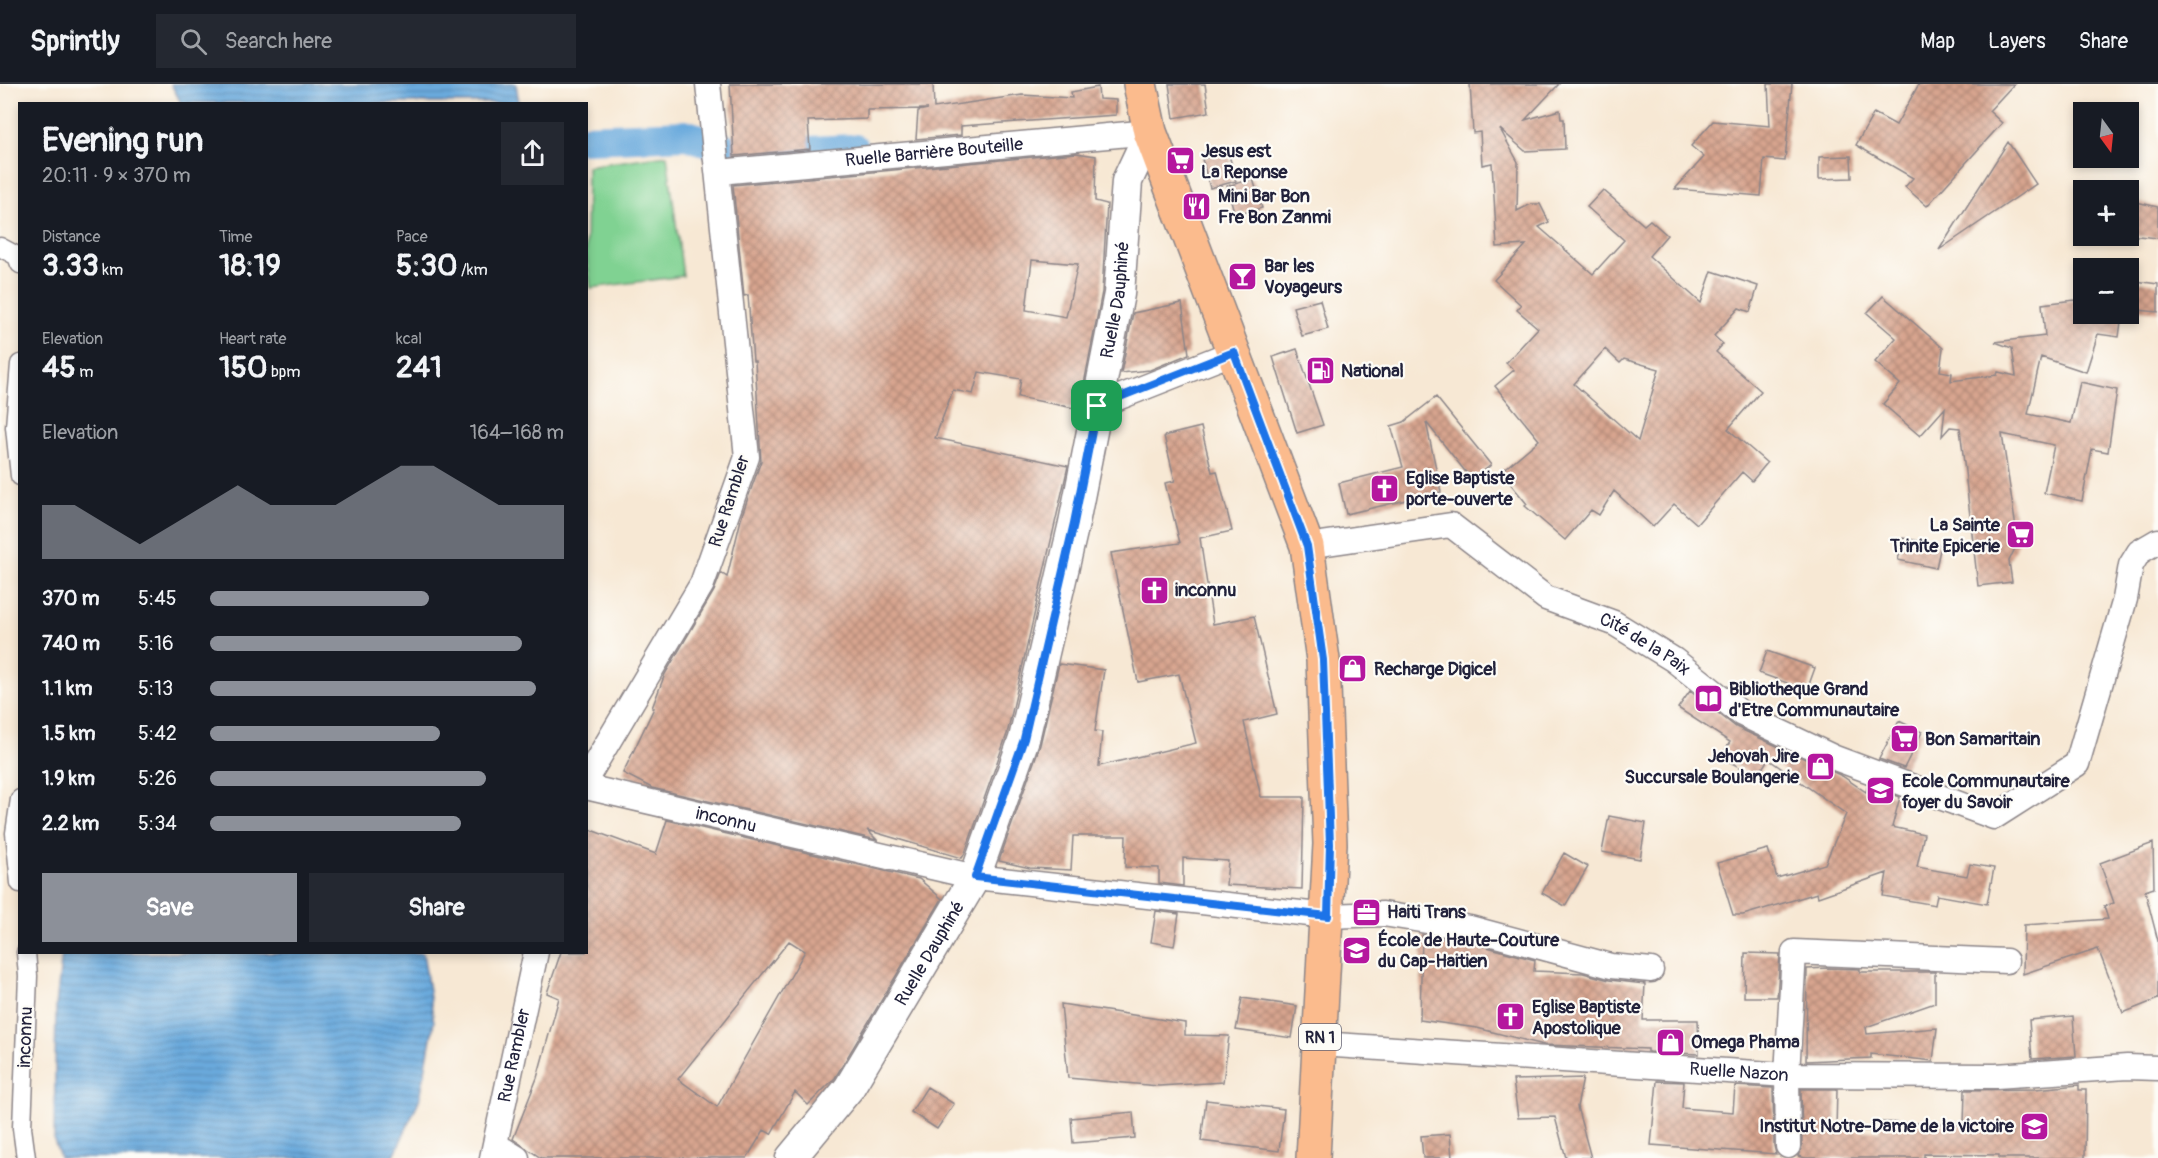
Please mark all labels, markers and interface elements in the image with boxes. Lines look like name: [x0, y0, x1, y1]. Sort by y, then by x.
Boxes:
search box: [156, 14, 576, 68]
text: Sprintly: [30, 24, 120, 59]
icon: search: [177, 25, 210, 58]
text: Search here: [225, 27, 332, 55]
text: Map: [1920, 28, 1955, 55]
text: Layers: [1988, 28, 2046, 55]
text: Share: [2079, 28, 2128, 55]
north arrow: [2073, 102, 2139, 168]
map controls: [2073, 102, 2139, 324]
text: Evening run: [42, 120, 203, 161]
button: share: [501, 122, 564, 185]
street label: Ruelle Barrière Bouteille: [844, 133, 1024, 172]
place label: Jesus est La Reponse: [1201, 140, 1289, 184]
supermarket icon: Jesus est La Reponse: [1164, 145, 1196, 177]
text: 20:11 · 9 × 370 m: [42, 163, 190, 188]
button: +: [2073, 180, 2139, 246]
place label: Mini Bar Bon Fre Bon Zanmi: [1218, 185, 1331, 229]
restaurant icon: Mini Bar Bon Fre Bon Zanmi: [1181, 190, 1213, 222]
text: Distance: [42, 227, 101, 247]
text: Time: [219, 227, 252, 247]
text: Pace: [396, 227, 428, 247]
street label: Ruelle Dauphiné: [1096, 241, 1135, 360]
text: 3.33: [42, 247, 99, 284]
text: 18:19: [219, 247, 281, 284]
text: 5:30: [396, 247, 458, 284]
place label: Bar les Voyageurs: [1264, 255, 1343, 299]
button: −: [2073, 258, 2139, 324]
text: km: [99, 260, 123, 280]
text: /km: [458, 260, 488, 280]
bar icon: Bar les Voyageurs: [1227, 260, 1259, 292]
text: Elevation: [42, 329, 103, 349]
text: Heart rate: [219, 329, 286, 349]
text: kcal: [396, 329, 422, 349]
text: 45: [42, 349, 76, 386]
text: 150: [219, 349, 267, 386]
text: 241: [396, 349, 442, 386]
fuel station icon: National: [1304, 355, 1336, 387]
place label: National: [1341, 360, 1404, 383]
text: m: [76, 362, 93, 382]
text: bpm: [267, 362, 301, 382]
pin: [1071, 380, 1122, 431]
icon: arrive: [1080, 389, 1113, 422]
text: Elevation: [42, 420, 118, 445]
text: 164–168 m: [470, 420, 564, 445]
street label: Rue Rambler: [704, 452, 755, 550]
place label: Eglise Baptiste porte-ouverte: [1406, 467, 1516, 511]
church icon: Eglise Baptiste porte-ouverte: [1369, 472, 1401, 504]
place label: La Sainte Trinite Epicerie: [1889, 514, 2001, 558]
supermarket icon: La Sainte Trinite Epicerie: [2005, 519, 2037, 551]
church icon: inconnu: [1138, 574, 1170, 606]
place label: inconnu: [1175, 579, 1236, 602]
text: 370 m: [42, 586, 100, 611]
text: 5:45: [138, 586, 177, 611]
street label: Cité de la Paix: [1596, 608, 1695, 681]
text: 740 m: [42, 631, 100, 656]
text: 5:16: [138, 631, 174, 656]
shop icon: Recharge Digicel: [1337, 653, 1369, 685]
place label: Recharge Digicel: [1374, 658, 1497, 681]
text: 1.1 km: [42, 676, 92, 701]
text: 5:13: [138, 676, 173, 701]
place label: Bibliotheque Grand d'Etre Communautaire: [1729, 678, 1900, 722]
library icon: Bibliotheque Grand d'Etre Communautaire: [1692, 683, 1724, 715]
text: 1.5 km: [42, 721, 95, 746]
text: 5:42: [138, 721, 177, 746]
supermarket icon: Bon Samaritain: [1888, 723, 1920, 755]
place label: Bon Samaritain: [1925, 728, 2040, 751]
place label: Jehovah Jire Succursale Boulangerie: [1625, 745, 1800, 789]
shop icon: Jehovah Jire Succursale Boulangerie: [1804, 750, 1836, 782]
text: 1.9 km: [42, 766, 95, 791]
text: 5:26: [138, 766, 177, 791]
place label: Ecole Communautaire foyer du Savoir: [1902, 770, 2071, 814]
school or university icon: Ecole Communautaire foyer du Savoir: [1865, 775, 1897, 807]
street label: inconnu: [694, 802, 759, 838]
text: 2.2 km: [42, 811, 99, 836]
text: 5:34: [138, 811, 177, 836]
button: Save: [42, 873, 297, 942]
button: Share: [309, 873, 564, 942]
office icon: Haiti Trans: [1350, 896, 1382, 928]
street label: Ruelle Dauphiné: [890, 897, 970, 1010]
place label: Haiti Trans: [1387, 901, 1467, 924]
place label: École de Haute-Couture du Cap-Haitien: [1378, 929, 1560, 973]
school or university icon: École de Haute-Couture du Cap-Haitien: [1341, 934, 1373, 966]
place label: Eglise Baptiste Apostolique: [1532, 996, 1642, 1040]
church icon: Eglise Baptiste Apostolique: [1495, 1001, 1527, 1033]
street label: inconnu: [13, 1006, 38, 1068]
street label: Rue Rambler: [493, 1006, 536, 1105]
road number: RN 1: [1299, 1024, 1341, 1050]
shop icon: Omega Phama: [1654, 1026, 1686, 1058]
place label: Omega Phama: [1691, 1031, 1800, 1054]
street label: Ruelle Nazon: [1689, 1058, 1789, 1087]
school or university icon: Institut Notre-Dame de la victoire: [2019, 1110, 2051, 1142]
place label: Institut Notre-Dame de la victoire: [1759, 1115, 2015, 1138]

